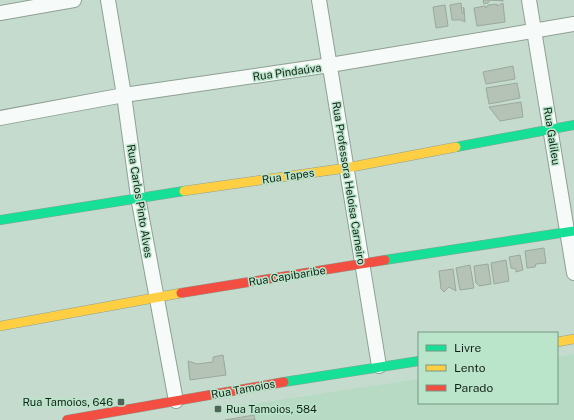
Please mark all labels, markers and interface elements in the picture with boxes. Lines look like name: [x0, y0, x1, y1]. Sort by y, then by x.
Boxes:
street label: Rua Pindaúva: [252, 61, 322, 83]
street label: Rua Professora Heloísa Carneiro: [330, 101, 368, 265]
street label: Rua Galileu: [542, 106, 562, 166]
street label: Rua Carlos Pinto Alves: [125, 143, 155, 259]
street label: Rua Tapes: [261, 166, 315, 186]
street label: Rua Capibaribe: [248, 264, 326, 288]
legend: [418, 332, 558, 404]
text: Livre: [454, 341, 482, 355]
text: Lento: [454, 361, 486, 375]
street label: Rua Tamoios: [210, 377, 276, 401]
text: Parado: [454, 381, 493, 395]
place label: Rua Tamoios, 646: [22, 396, 113, 408]
marker: Rua Tamoios, 646: [116, 397, 126, 407]
place label: Rua Tamoios, 584: [226, 403, 317, 415]
marker: Rua Tamoios, 584: [213, 404, 223, 414]

